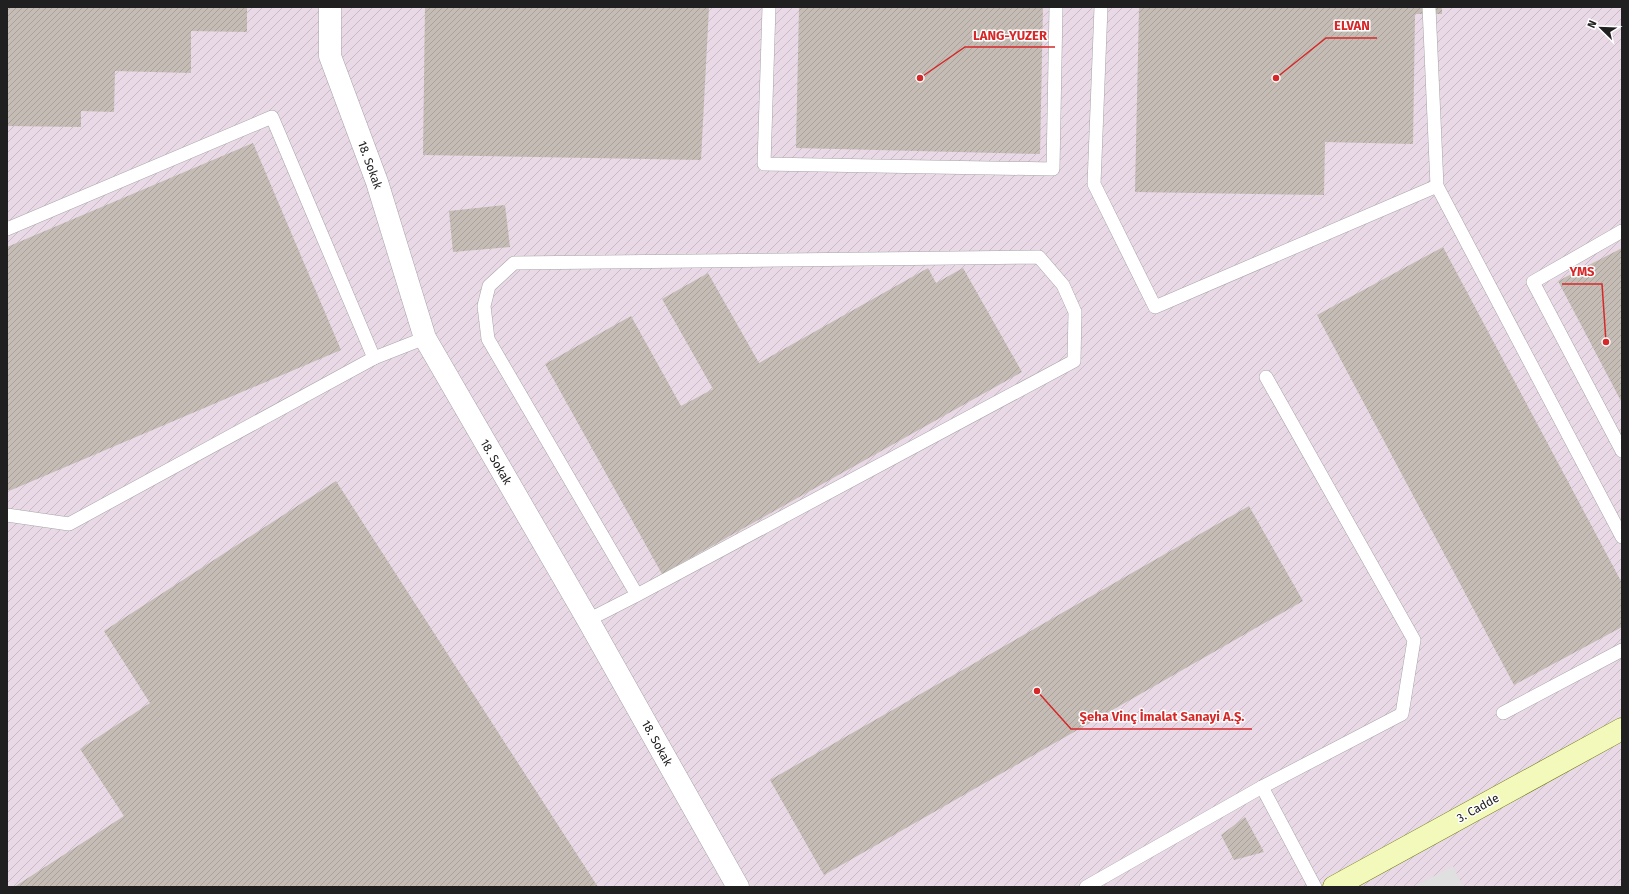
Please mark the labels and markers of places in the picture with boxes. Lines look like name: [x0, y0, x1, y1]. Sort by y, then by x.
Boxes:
callout: ELVAN: [1326, 13, 1377, 38]
callout: LANG-YUZER: [965, 22, 1055, 47]
callout: YMS: [1562, 259, 1602, 284]
callout: Şeha Vinç İmalat Sanayi A.Ş.: [1071, 704, 1252, 729]

